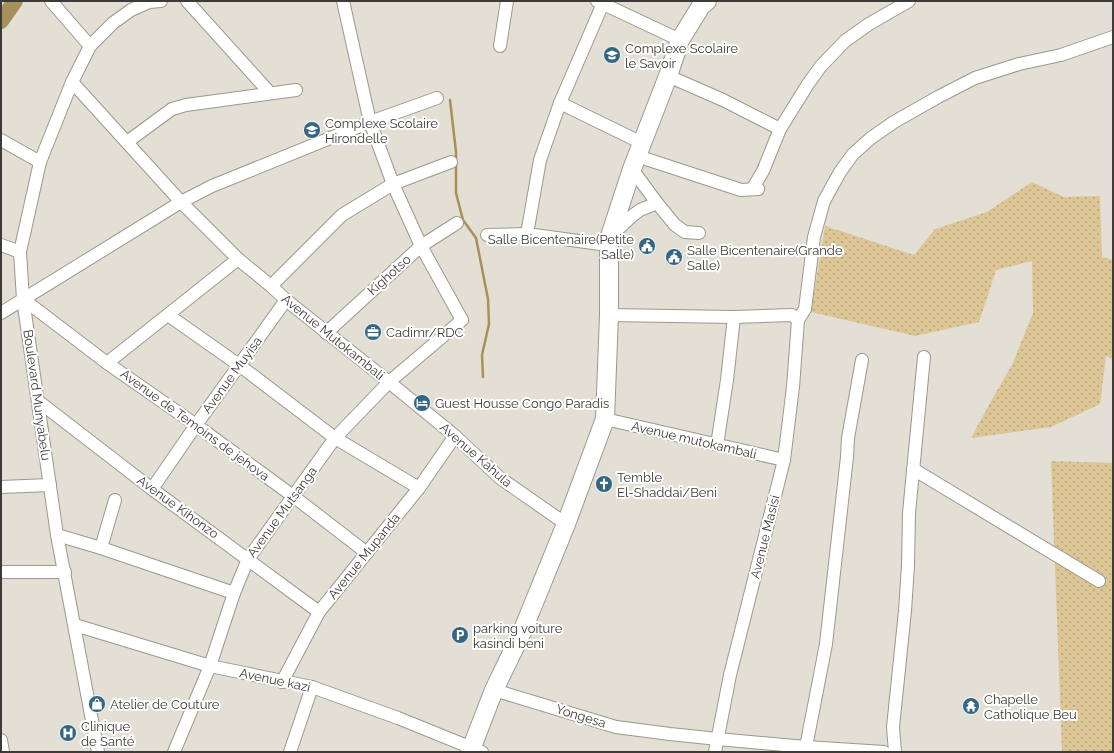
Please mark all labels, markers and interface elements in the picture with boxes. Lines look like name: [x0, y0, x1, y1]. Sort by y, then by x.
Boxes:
place label: Complexe Scolaire le Savoir: [625, 41, 738, 71]
school or university icon: Complexe Scolaire le Savoir: [602, 45, 622, 65]
place label: Complexe Scolaire Hirondelle: [325, 116, 438, 146]
school or university icon: Complexe Scolaire Hirondelle: [302, 120, 322, 140]
place label: Salle Bicentenaire(Petite Salle): [488, 232, 634, 262]
public building icon: Salle Bicentenaire(Petite Salle): [637, 236, 657, 256]
place label: Salle Bicentenaire(Grande Salle): [687, 243, 843, 273]
public building icon: Salle Bicentenaire(Grande Salle): [664, 247, 684, 267]
street label: Kighotso: [364, 252, 414, 298]
street label: Avenue Mutokambali: [279, 291, 387, 383]
office icon: Cadimr/RDC: [363, 322, 383, 342]
place label: Cadimr/RDC: [386, 325, 463, 340]
street label: Boulevard Munyabelu: [20, 329, 54, 461]
street label: Avenue Muyisa: [199, 334, 265, 416]
street label: Avenue de Temoins de jehova: [118, 366, 272, 484]
hotel icon: Guest Housse Congo Paradis: [412, 393, 432, 413]
place label: Guest Housse Congo Paradis: [435, 396, 609, 411]
street label: Avenue mutokambali: [630, 418, 758, 462]
street label: Avenue Kahula: [437, 420, 515, 490]
street label: Avenue Mutsanga: [244, 464, 320, 560]
place label: Temble El-Shaddai/Beni: [617, 470, 717, 500]
street label: Avenue Kihonzo: [134, 472, 222, 542]
church icon: Temble El-Shaddai/Beni: [594, 474, 614, 494]
street label: Avenue Masisi: [747, 494, 783, 580]
street label: Avenue Mupanda: [325, 510, 403, 602]
place label: parking voiture kasindi beni: [473, 621, 563, 651]
parking icon: parking voiture kasindi beni: [450, 625, 470, 645]
street label: Avenue kazi: [238, 665, 312, 695]
place label: Chapelle Catholique Beu: [984, 692, 1077, 722]
shop icon: Atelier de Couture: [87, 694, 107, 714]
temple icon: Chapelle Catholique Beu: [961, 696, 981, 716]
place label: Atelier de Couture: [110, 697, 220, 712]
street label: Yongesa: [554, 701, 608, 731]
place label: Clinique de Santé: [81, 719, 135, 749]
hospital icon: Clinique de Santé: [58, 723, 78, 743]

